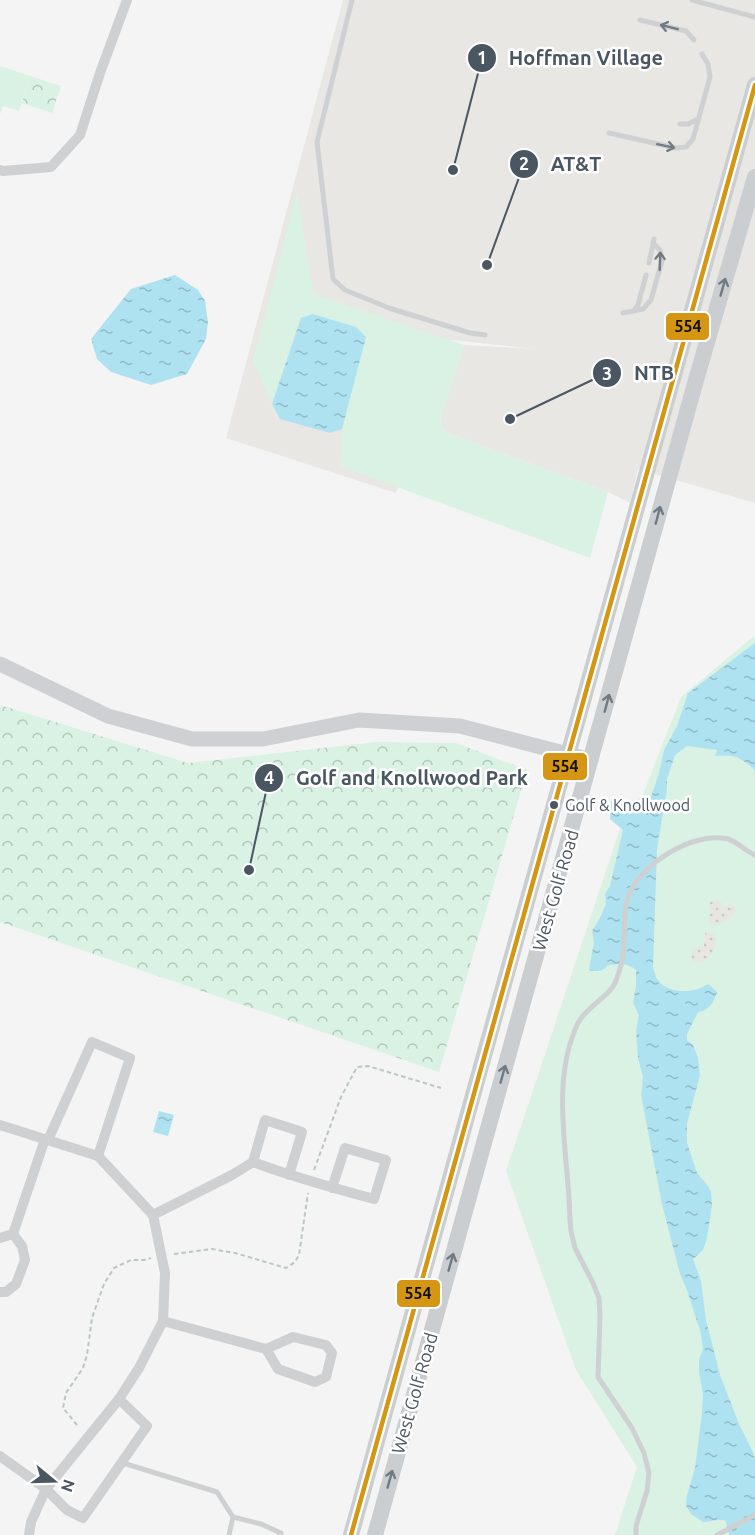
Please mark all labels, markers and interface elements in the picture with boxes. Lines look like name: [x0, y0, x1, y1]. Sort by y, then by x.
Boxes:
one-way arrow: [659, 21, 678, 33]
callout: Hoffman Village: [467, 39, 675, 77]
text: Hoffman Village: [509, 46, 663, 69]
text: 1: [477, 47, 487, 67]
one-way arrow: [656, 141, 676, 152]
callout: AT&T: [509, 145, 613, 183]
text: AT&T: [551, 152, 601, 175]
text: 2: [519, 153, 529, 173]
one-way arrow: [654, 252, 665, 271]
one-way arrow: [718, 278, 729, 297]
line badge: 554: [665, 312, 710, 341]
text: 554: [674, 317, 702, 335]
callout: NTB: [592, 354, 686, 392]
text: NTB: [634, 361, 674, 384]
text: 3: [602, 363, 612, 383]
one-way arrow: [653, 506, 665, 525]
one-way arrow: [601, 694, 613, 713]
line badge: 554: [542, 752, 588, 781]
text: 554: [551, 757, 579, 775]
callout: Golf and Knollwood Park: [254, 759, 540, 797]
text: Golf and Knollwood Park: [296, 766, 528, 789]
text: 4: [264, 767, 274, 787]
place label: Golf & Knollwood: [565, 796, 690, 814]
marker: Golf & Knollwood: [548, 799, 560, 811]
street label: West Golf Road: [528, 827, 582, 953]
one-way arrow: [498, 1065, 510, 1084]
one-way arrow: [446, 1253, 457, 1272]
line badge: 554: [396, 1279, 441, 1308]
text: 554: [404, 1284, 432, 1302]
street label: West Golf Road: [387, 1330, 441, 1456]
north arrow: [24, 1451, 84, 1511]
one-way arrow: [385, 1470, 397, 1489]
text: N: [58, 1477, 79, 1494]

